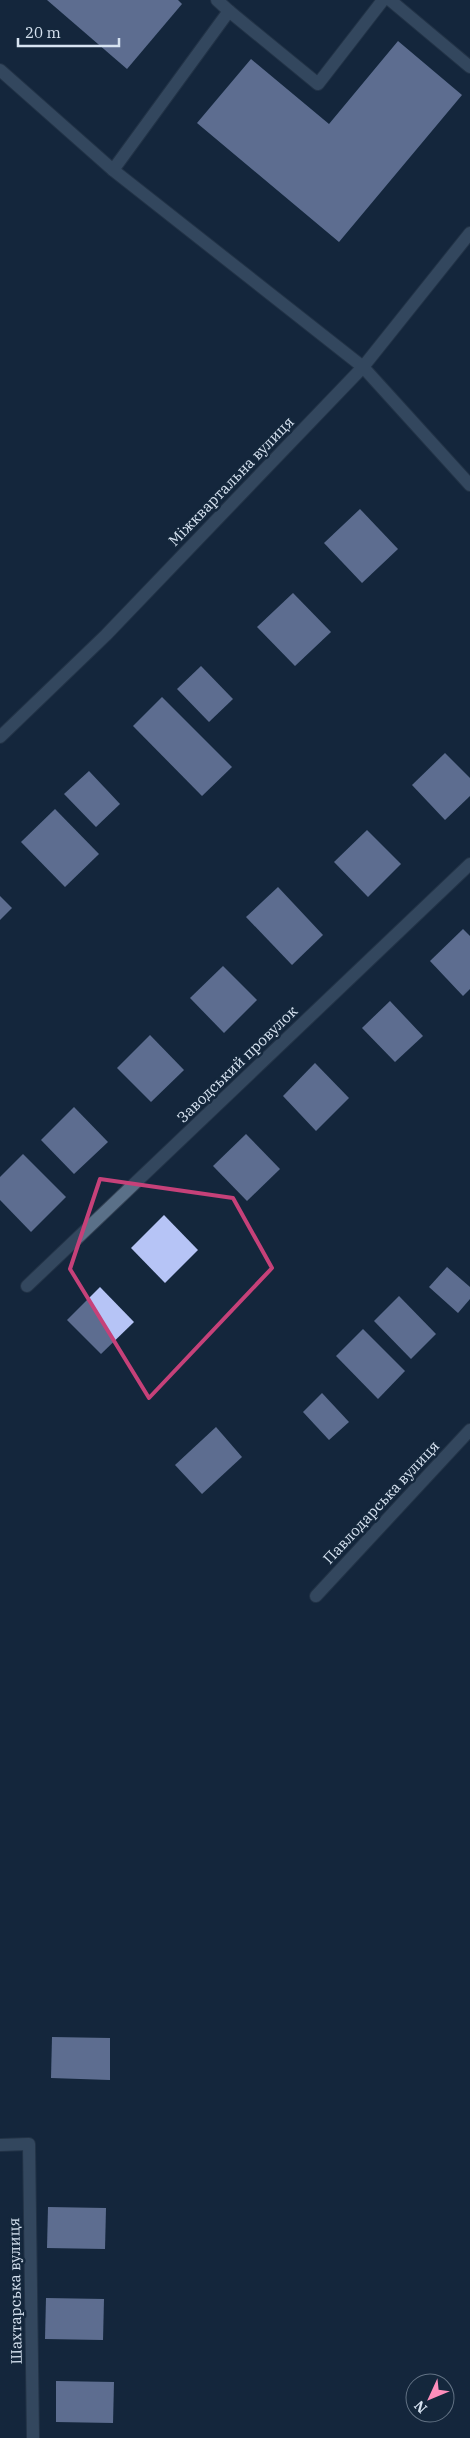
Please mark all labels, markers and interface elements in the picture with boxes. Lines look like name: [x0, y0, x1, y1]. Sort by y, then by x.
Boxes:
scale bar: [18, 15, 119, 47]
text: 20 m: [25, 23, 61, 42]
street label: Міжквартальна вулиця: [164, 412, 298, 550]
street label: Заводський провулок: [173, 1001, 301, 1127]
street label: Павлодарська вулиця: [319, 1436, 443, 1568]
street label: Шахтарська вулиця: [4, 2217, 26, 2365]
north arrow: [405, 2373, 455, 2423]
text: N: [410, 2397, 431, 2417]

